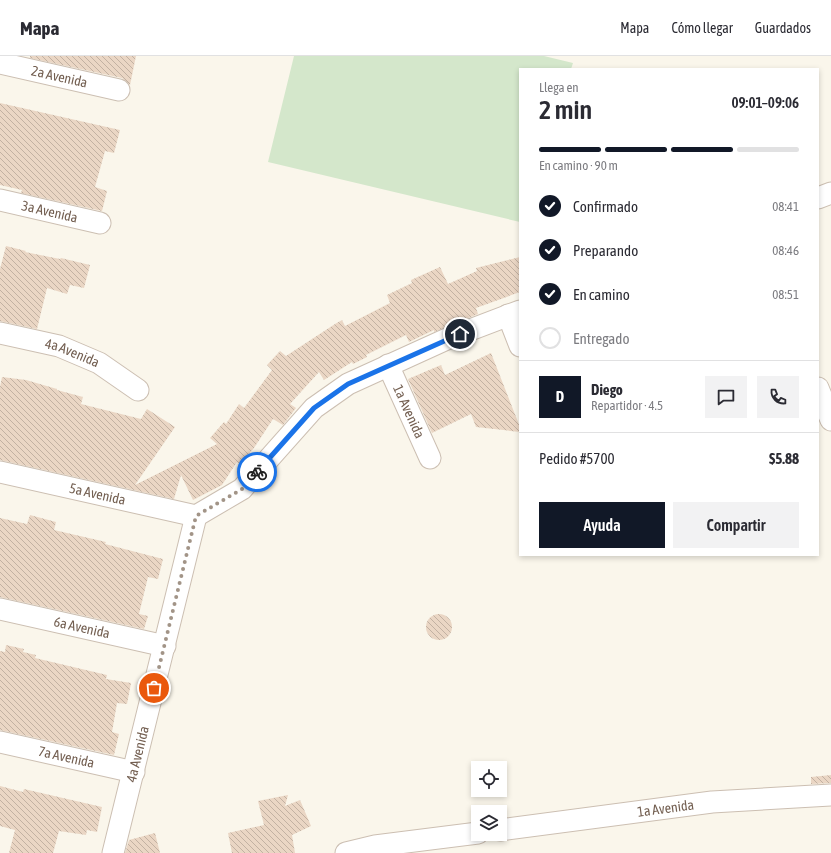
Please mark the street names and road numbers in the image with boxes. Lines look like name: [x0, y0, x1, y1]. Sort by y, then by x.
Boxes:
street label: 2a Avenida: [30, 62, 89, 91]
street label: 3a Avenida: [20, 197, 79, 226]
street label: 4a Avenida: [44, 335, 102, 370]
street label: 1a Avenida: [390, 382, 428, 441]
street label: 5a Avenida: [68, 480, 127, 508]
street label: 6a Avenida: [52, 613, 112, 641]
street label: 4a Avenida: [123, 724, 152, 784]
street label: 7a Avenida: [37, 743, 96, 771]
street label: 1a Avenida: [636, 796, 695, 820]

